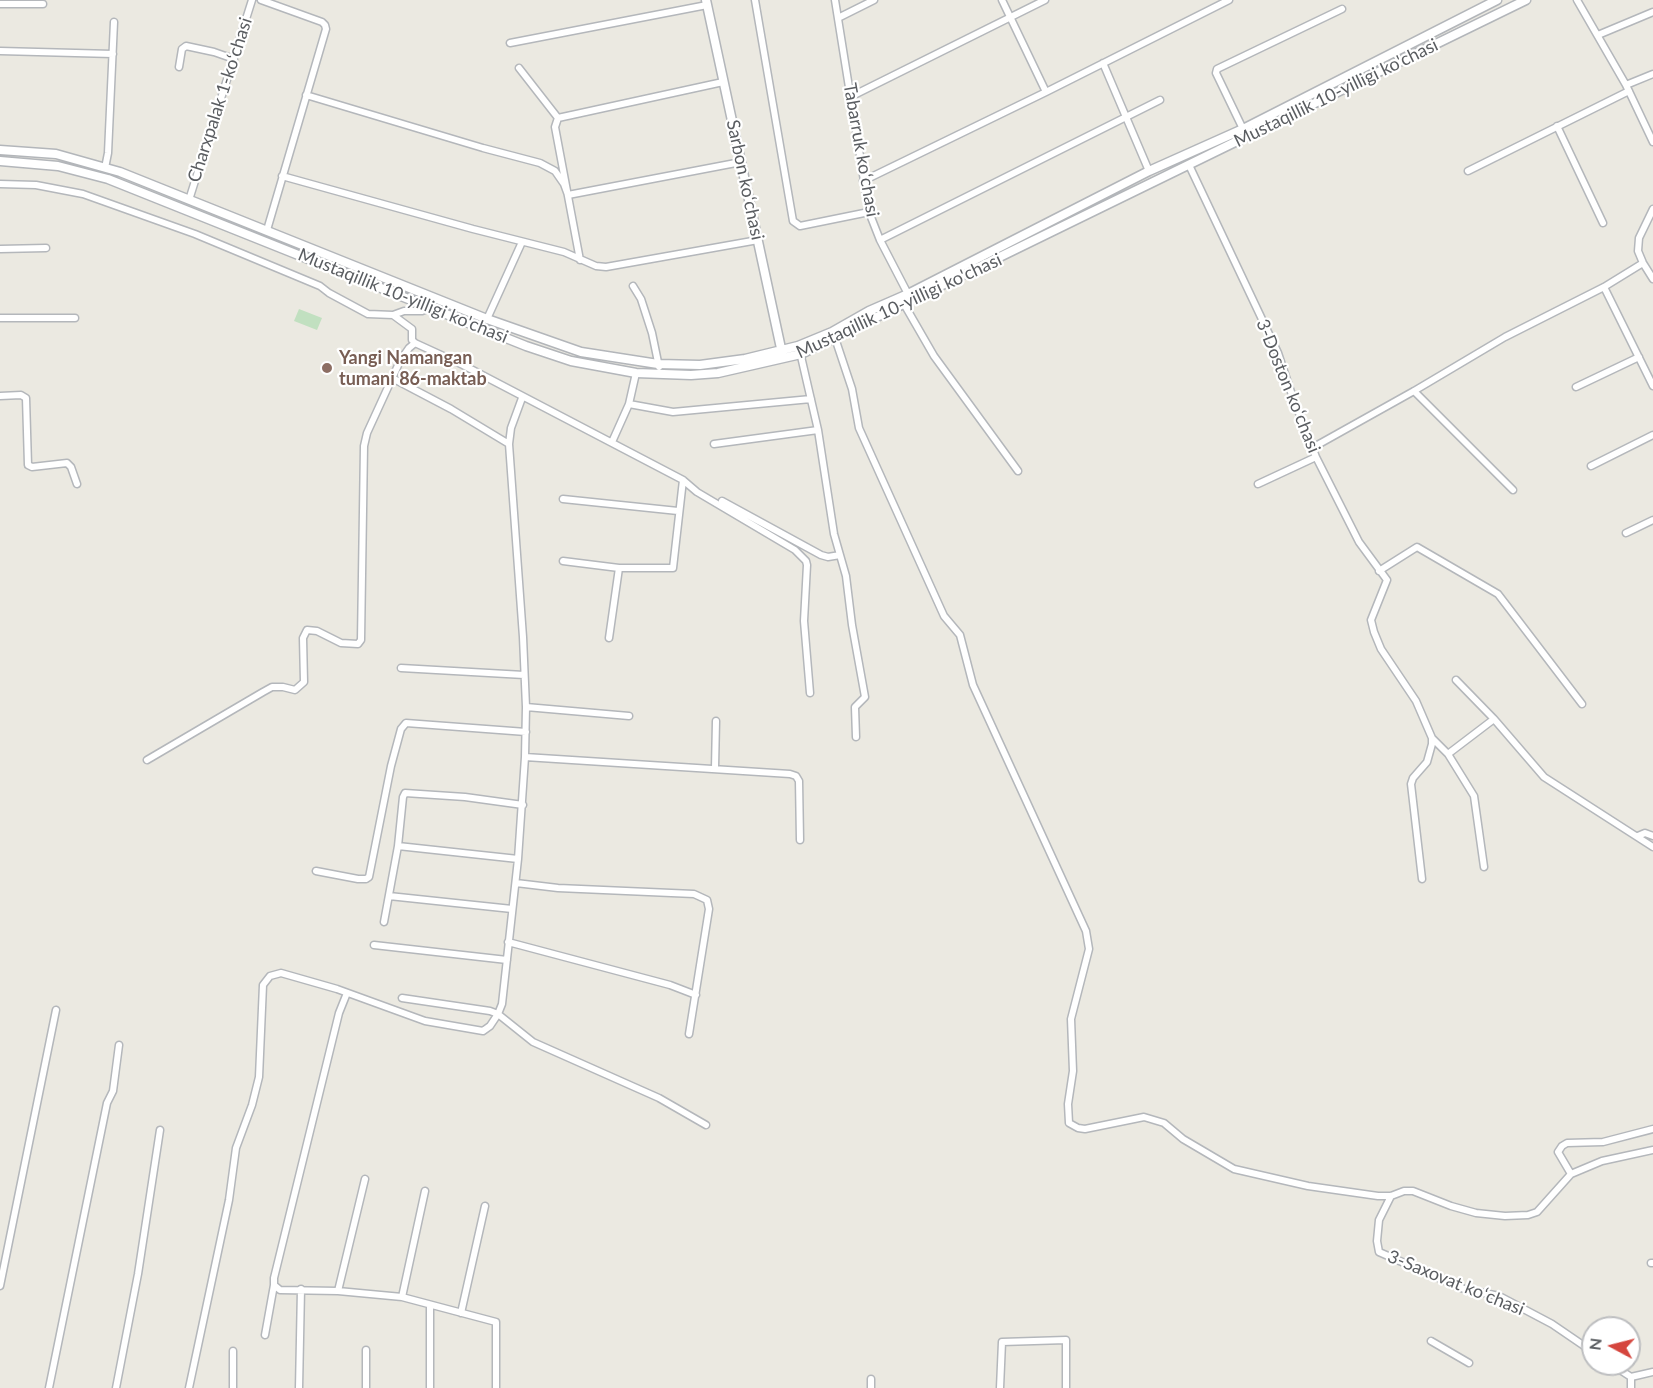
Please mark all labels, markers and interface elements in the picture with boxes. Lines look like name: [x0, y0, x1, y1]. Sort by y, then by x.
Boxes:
street label: Charxpalak 1-koʻchasi: [183, 15, 257, 185]
street label: Mustaqillik 10-yilligi ko'chasi: [1230, 34, 1442, 152]
street label: Tabarruk koʻchasi: [839, 81, 883, 219]
street label: Sarbon koʻchasi: [722, 118, 768, 242]
street label: Mustaqillik 10-yilligi ko'chasi: [295, 244, 511, 348]
street label: Mustaqillik 10-yilligi ko'chasi: [793, 249, 1005, 363]
street label: 3-Doston koʻchasi: [1251, 316, 1325, 456]
place label: Yangi Namangan tumani 86-maktab: [339, 347, 487, 389]
marker: Yangi Namangan tumani 86-maktab: [320, 361, 334, 375]
street label: 3-Saxovat koʻchasi: [1384, 1246, 1528, 1320]
north arrow: [1581, 1316, 1641, 1376]
text: N: [1584, 1337, 1605, 1351]

